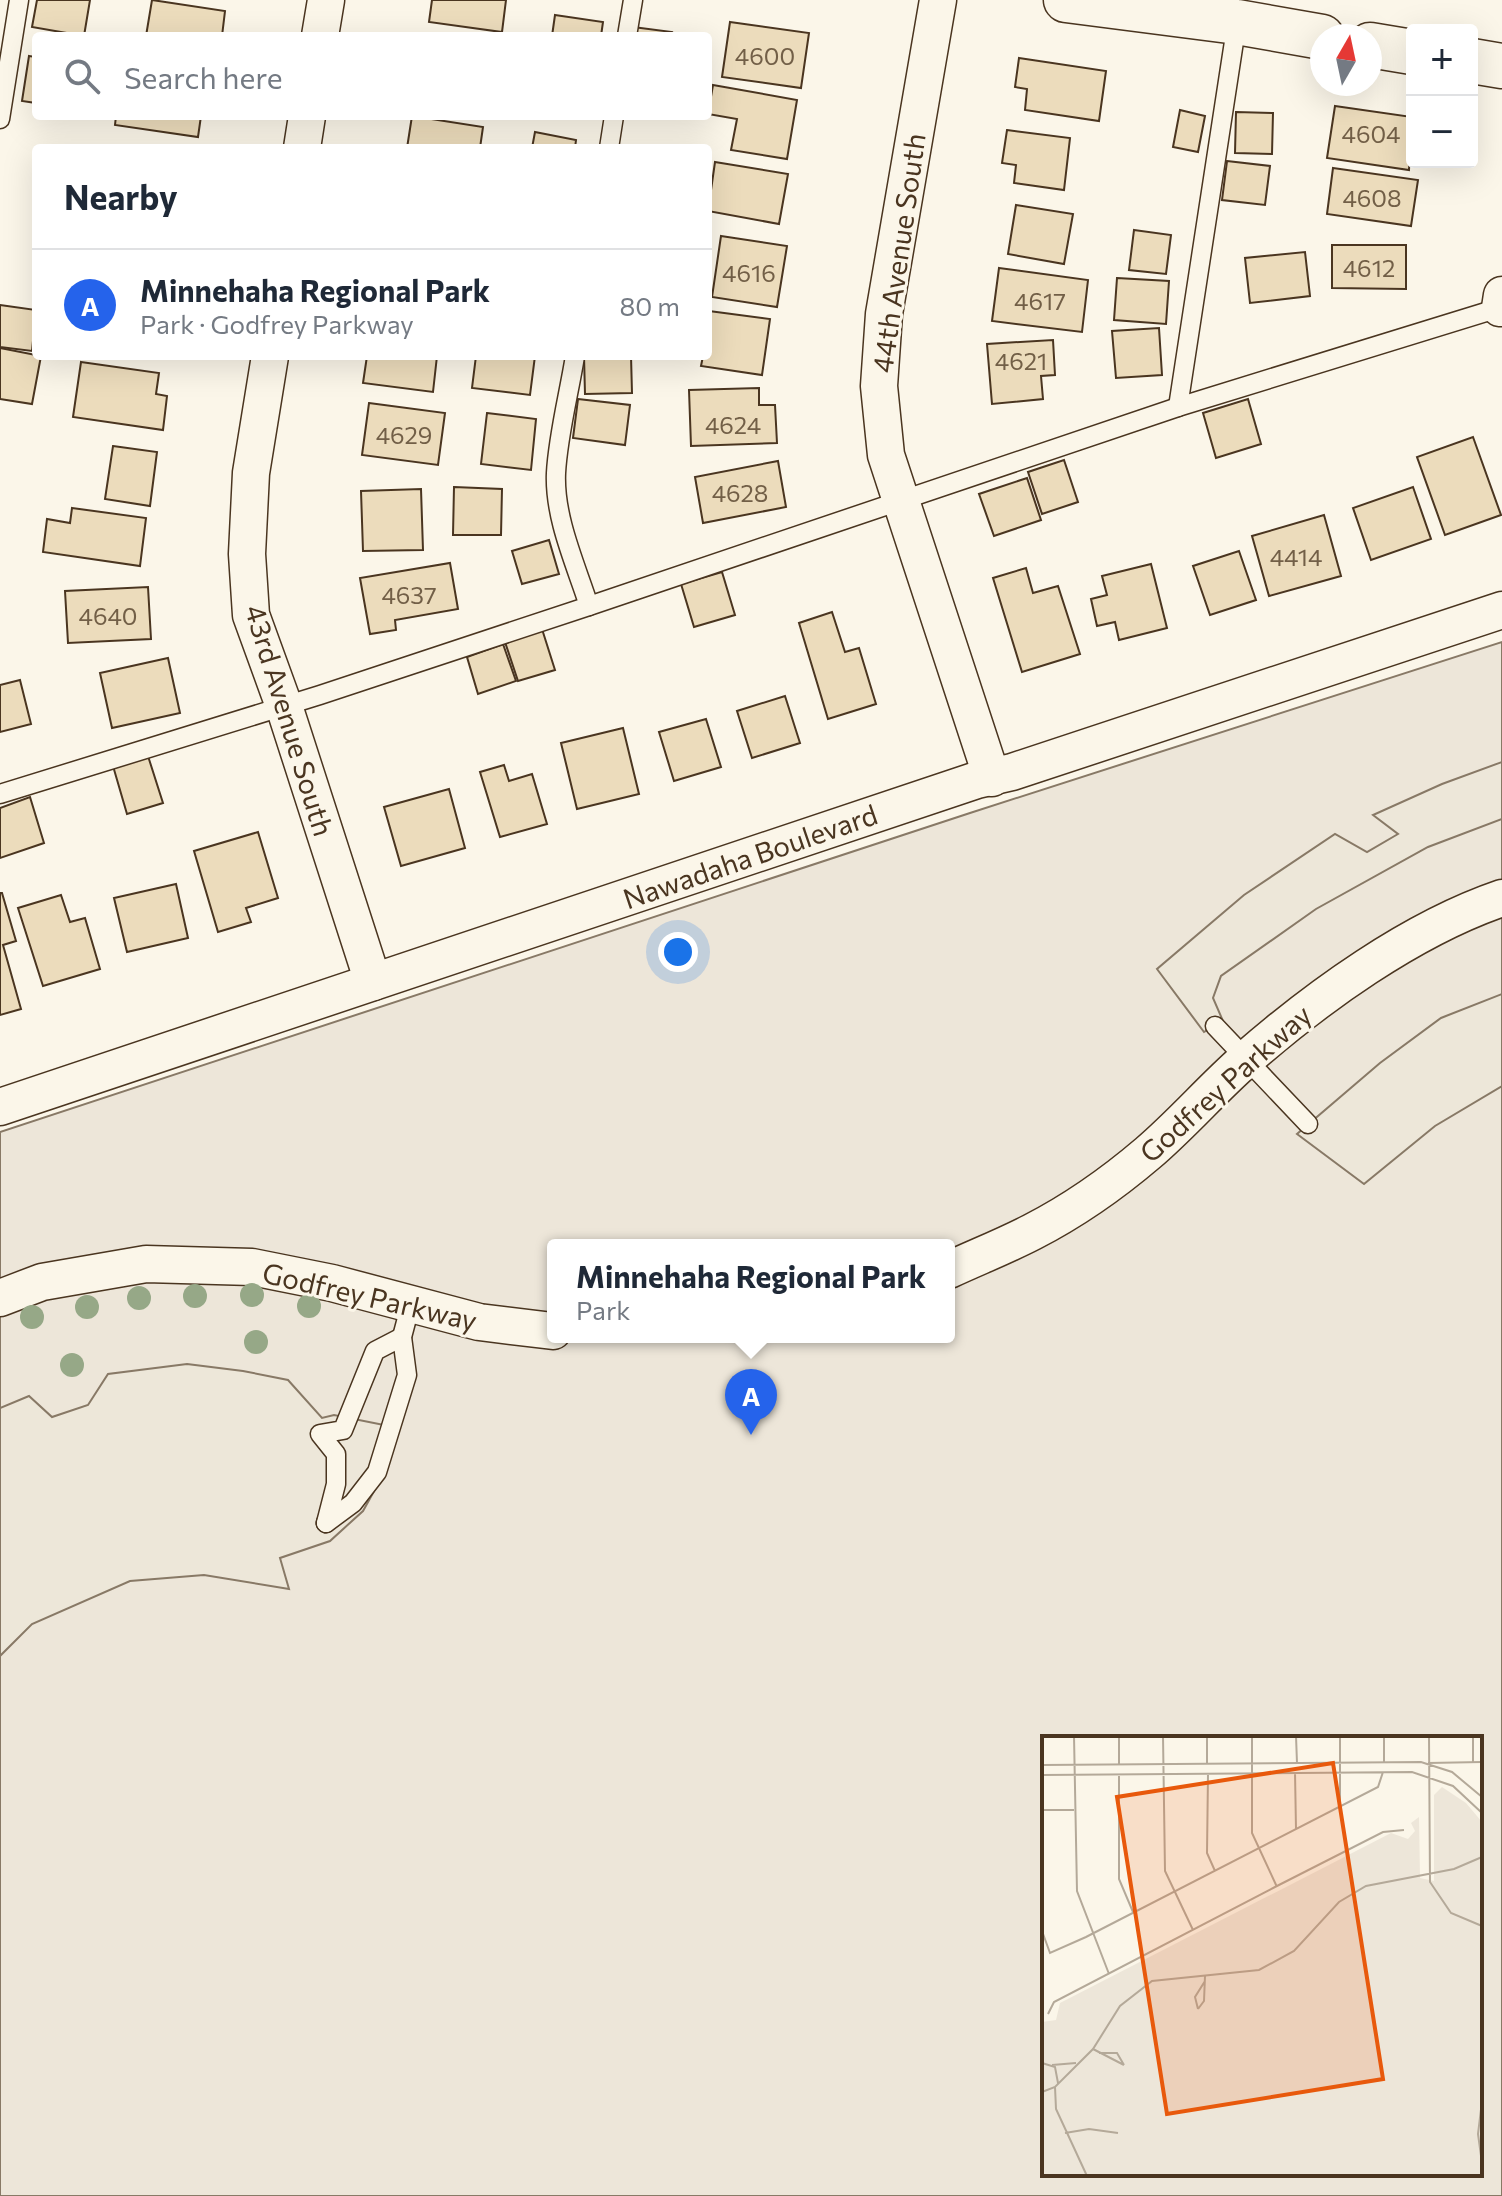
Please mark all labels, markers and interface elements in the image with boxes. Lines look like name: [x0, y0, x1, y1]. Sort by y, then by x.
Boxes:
north arrow: [1310, 24, 1382, 96]
map controls: [1406, 24, 1478, 168]
button: +: [1406, 24, 1478, 96]
search box: [32, 32, 712, 120]
house number: 4600: [735, 41, 795, 70]
icon: search: [60, 54, 104, 98]
text: Search here: [124, 58, 283, 95]
button: −: [1406, 96, 1478, 168]
house number: 4604: [1341, 119, 1401, 148]
street label: 44th Avenue South: [864, 131, 932, 375]
text: Nearby: [64, 175, 178, 217]
house number: 4608: [1342, 183, 1402, 212]
house number: 4612: [1343, 253, 1395, 282]
house number: 4616: [722, 258, 776, 287]
text: Minnehaha Regional Park: [140, 271, 490, 308]
house number: 4617: [1014, 286, 1066, 315]
text: A: [81, 290, 99, 321]
text: 80 m: [620, 290, 680, 321]
text: Park · Godfrey Parkway: [140, 308, 414, 339]
house number: 4621: [995, 346, 1047, 375]
house number: 4624: [705, 410, 761, 439]
house number: 4629: [376, 420, 432, 449]
house number: 4628: [712, 478, 768, 507]
house number: 4414: [1270, 542, 1322, 571]
house number: 4637: [381, 580, 437, 609]
street label: 43rd Avenue South: [239, 600, 341, 840]
house number: 4640: [78, 601, 138, 630]
street label: Nawadaha Boulevard: [618, 797, 882, 915]
your location: [658, 932, 698, 972]
street label: Godfrey Parkway: [1132, 997, 1318, 1169]
popup: [547, 1239, 955, 1343]
street label: Godfrey Parkway: [259, 1255, 481, 1337]
text: Minnehaha Regional Park: [576, 1257, 926, 1294]
text: Park: [576, 1294, 630, 1325]
pin: A: [725, 1369, 777, 1435]
inset map: [1042, 1736, 1482, 2176]

